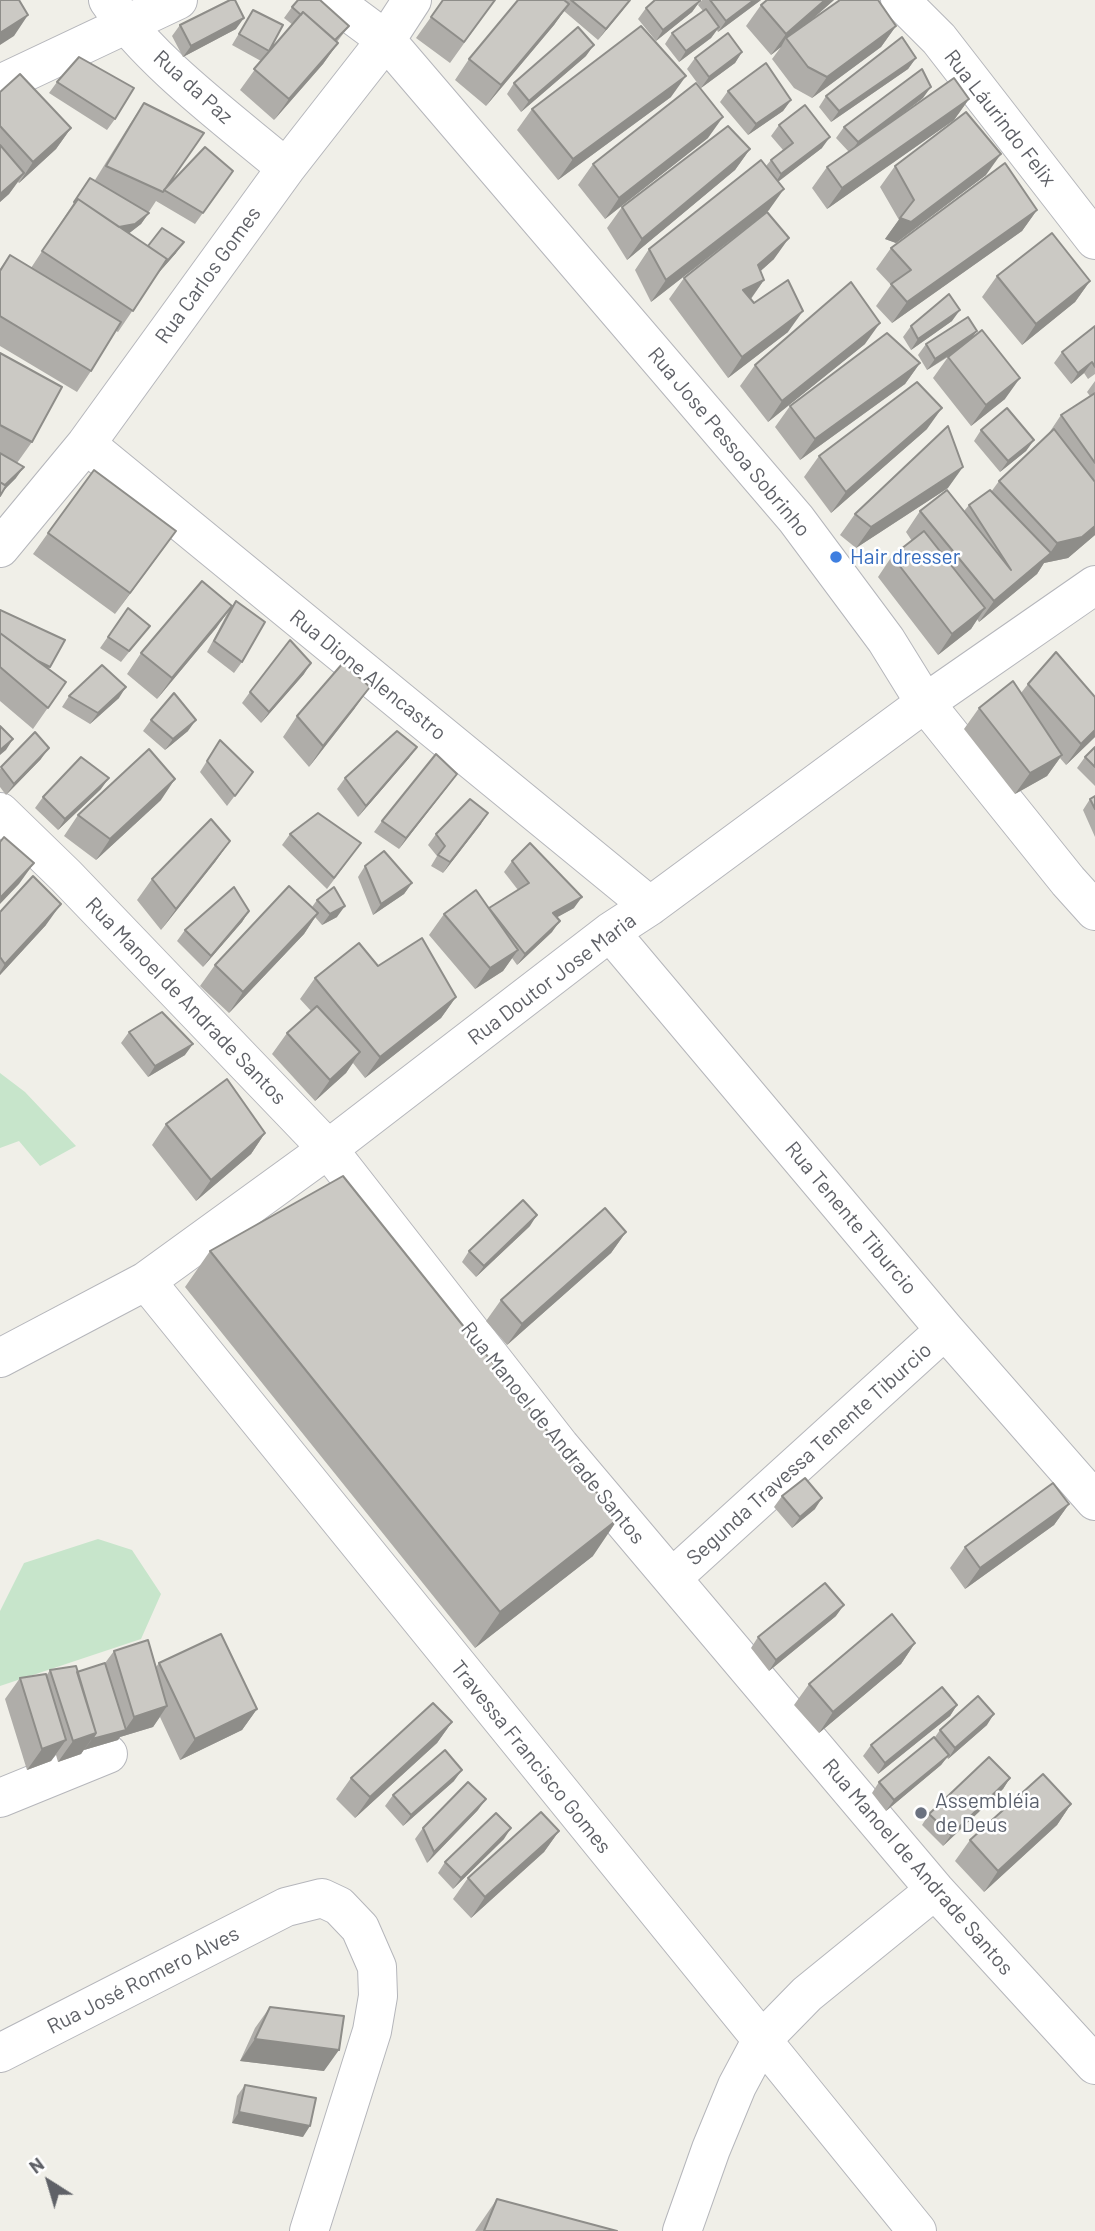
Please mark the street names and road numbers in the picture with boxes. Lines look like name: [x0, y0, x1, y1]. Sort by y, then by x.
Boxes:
street label: Rua da Paz: [148, 45, 238, 129]
street label: Rua Láurindo Felix: [939, 45, 1061, 191]
street label: Rua Carlos Gomes: [150, 202, 266, 348]
street label: Rua Jose Pessoa Sobrinho: [642, 342, 816, 542]
street label: Rua Dione Alencastro: [285, 604, 451, 746]
street label: Rua Manoel de Andrade Santos: [80, 892, 292, 1110]
street label: Rua Doutor Jose Maria: [463, 908, 641, 1050]
street label: Rua Tenente Tiburcio: [780, 1136, 922, 1300]
street label: Rua Manoel de Andrade Santos: [456, 1317, 650, 1549]
street label: Segunda Travessa Tenente Tiburcio: [681, 1337, 937, 1571]
street label: Travessa Francisco Gomes: [445, 1655, 617, 1859]
street label: Rua Manoel de Andrade Santos: [817, 1754, 1019, 1980]
street label: Rua José Romero Alves: [43, 1921, 243, 2039]

